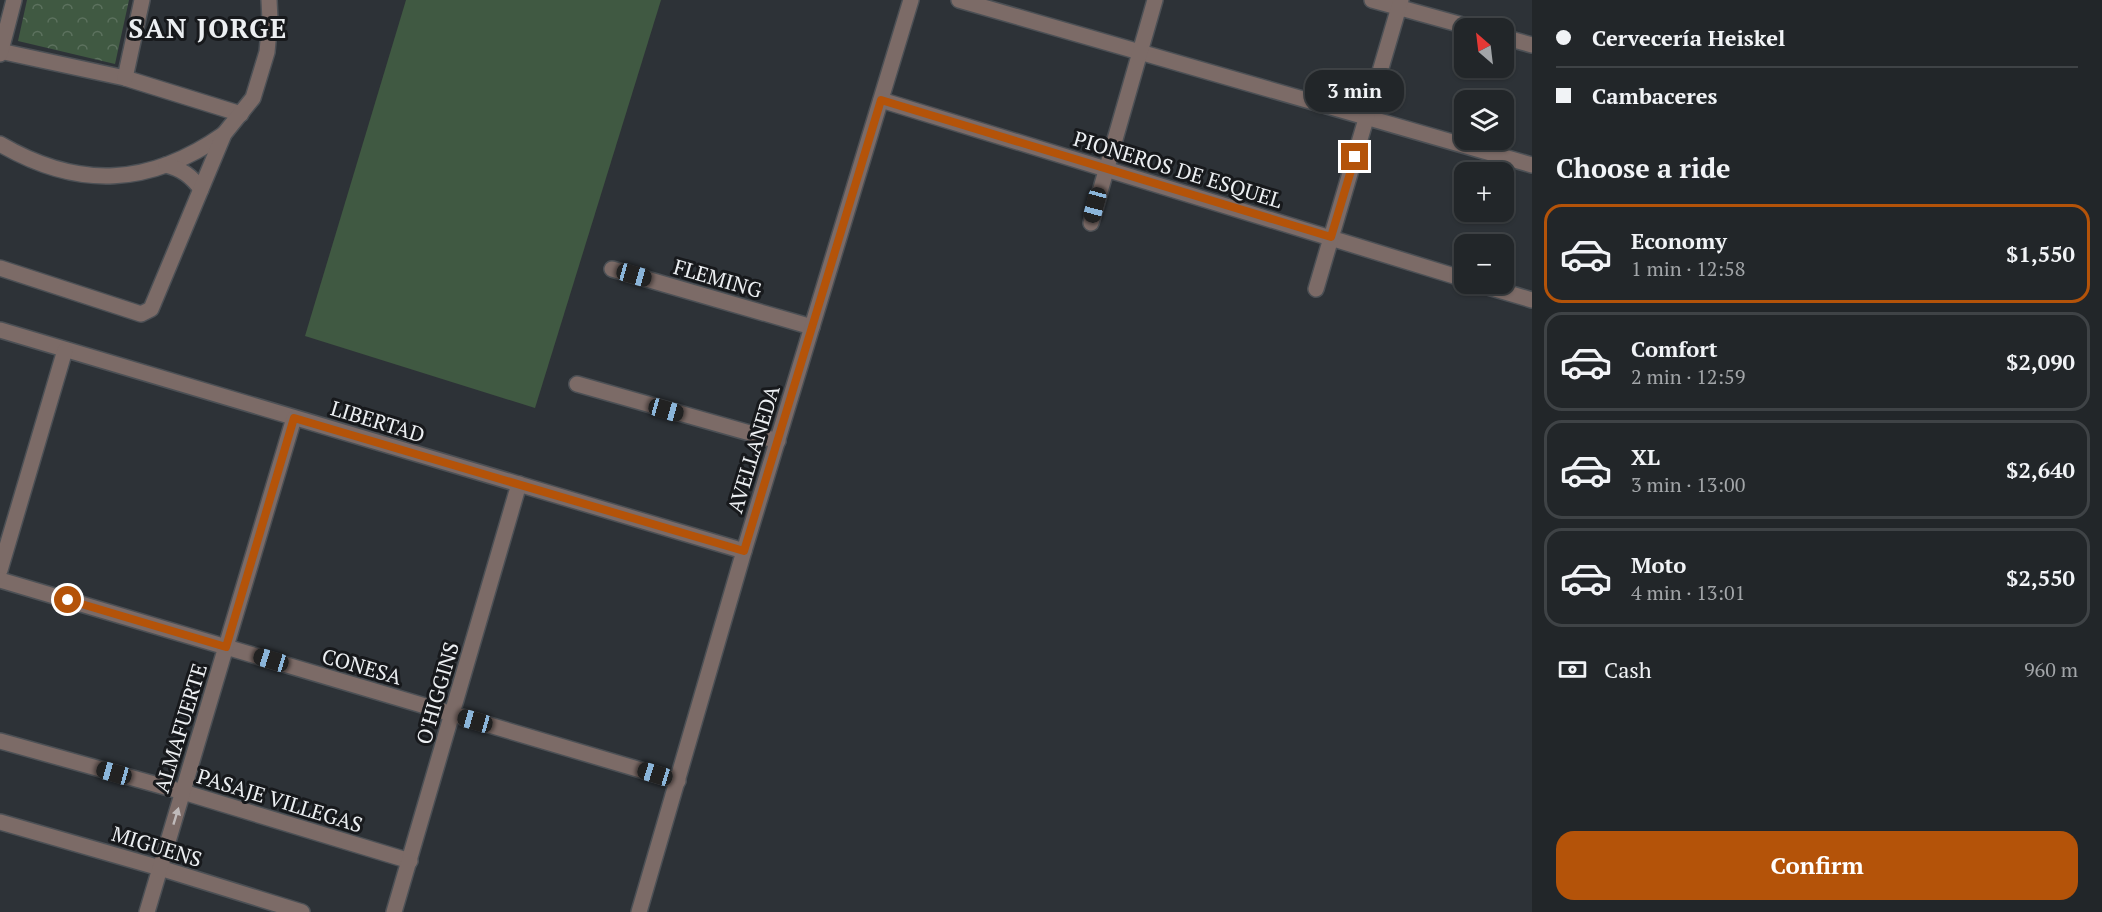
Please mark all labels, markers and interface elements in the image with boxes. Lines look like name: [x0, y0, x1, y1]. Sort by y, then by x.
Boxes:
district label: SAN JORGE: [128, 10, 288, 46]
north arrow: [1454, 18, 1514, 78]
map controls: [1454, 18, 1514, 294]
text: Cervecería Heiskel: [1592, 23, 1785, 52]
callout: 3 min: [1306, 70, 1404, 112]
text: 3 min: [1327, 77, 1382, 104]
text: Cambaceres: [1592, 81, 1718, 110]
button: layers: [1454, 90, 1514, 150]
street label: PIONEROS DE ESQUEL: [1070, 124, 1286, 214]
route end: [1341, 143, 1368, 170]
text: Choose a ride: [1556, 150, 1731, 186]
button: +: [1454, 162, 1514, 222]
car: [1082, 185, 1108, 225]
text: Economy: [1631, 226, 1727, 255]
icon: car: [1559, 227, 1613, 281]
button: −: [1454, 234, 1514, 294]
text: $1,550: [2006, 239, 2075, 268]
street label: FLEMING: [671, 252, 766, 304]
text: 1 min · 12:58: [1631, 255, 1745, 282]
car: [614, 261, 654, 289]
text: Comfort: [1631, 334, 1717, 363]
icon: car: [1559, 335, 1613, 389]
text: $2,090: [2006, 347, 2075, 376]
text: 2 min · 12:59: [1631, 363, 1745, 390]
street label: AVELLANEDA: [720, 381, 786, 516]
street label: LIBERTAD: [328, 393, 428, 449]
car: [646, 396, 686, 424]
text: XL: [1631, 442, 1660, 471]
icon: car: [1559, 443, 1613, 497]
text: $2,640: [2006, 455, 2075, 484]
text: 3 min · 13:00: [1631, 471, 1745, 498]
text: Moto: [1631, 550, 1686, 579]
icon: car: [1559, 551, 1613, 605]
text: $2,550: [2006, 563, 2075, 592]
text: 4 min · 13:01: [1631, 579, 1745, 606]
route start: [54, 586, 81, 613]
street label: O'HIGGINS: [409, 639, 465, 747]
street label: CONESA: [319, 641, 406, 691]
car: [251, 646, 291, 674]
icon: cash: [1556, 653, 1589, 686]
text: Cash: [1604, 655, 1652, 684]
text: 960 m: [2024, 656, 2078, 683]
street label: ALMAFUERTE: [147, 660, 213, 796]
car: [455, 707, 495, 735]
car: [94, 759, 134, 787]
car: [635, 760, 675, 788]
street label: PASAJE VILLEGAS: [194, 761, 366, 839]
one-way arrow: [172, 807, 181, 825]
street label: MIGUENS: [108, 819, 206, 873]
button: Confirm: [1556, 831, 2078, 900]

